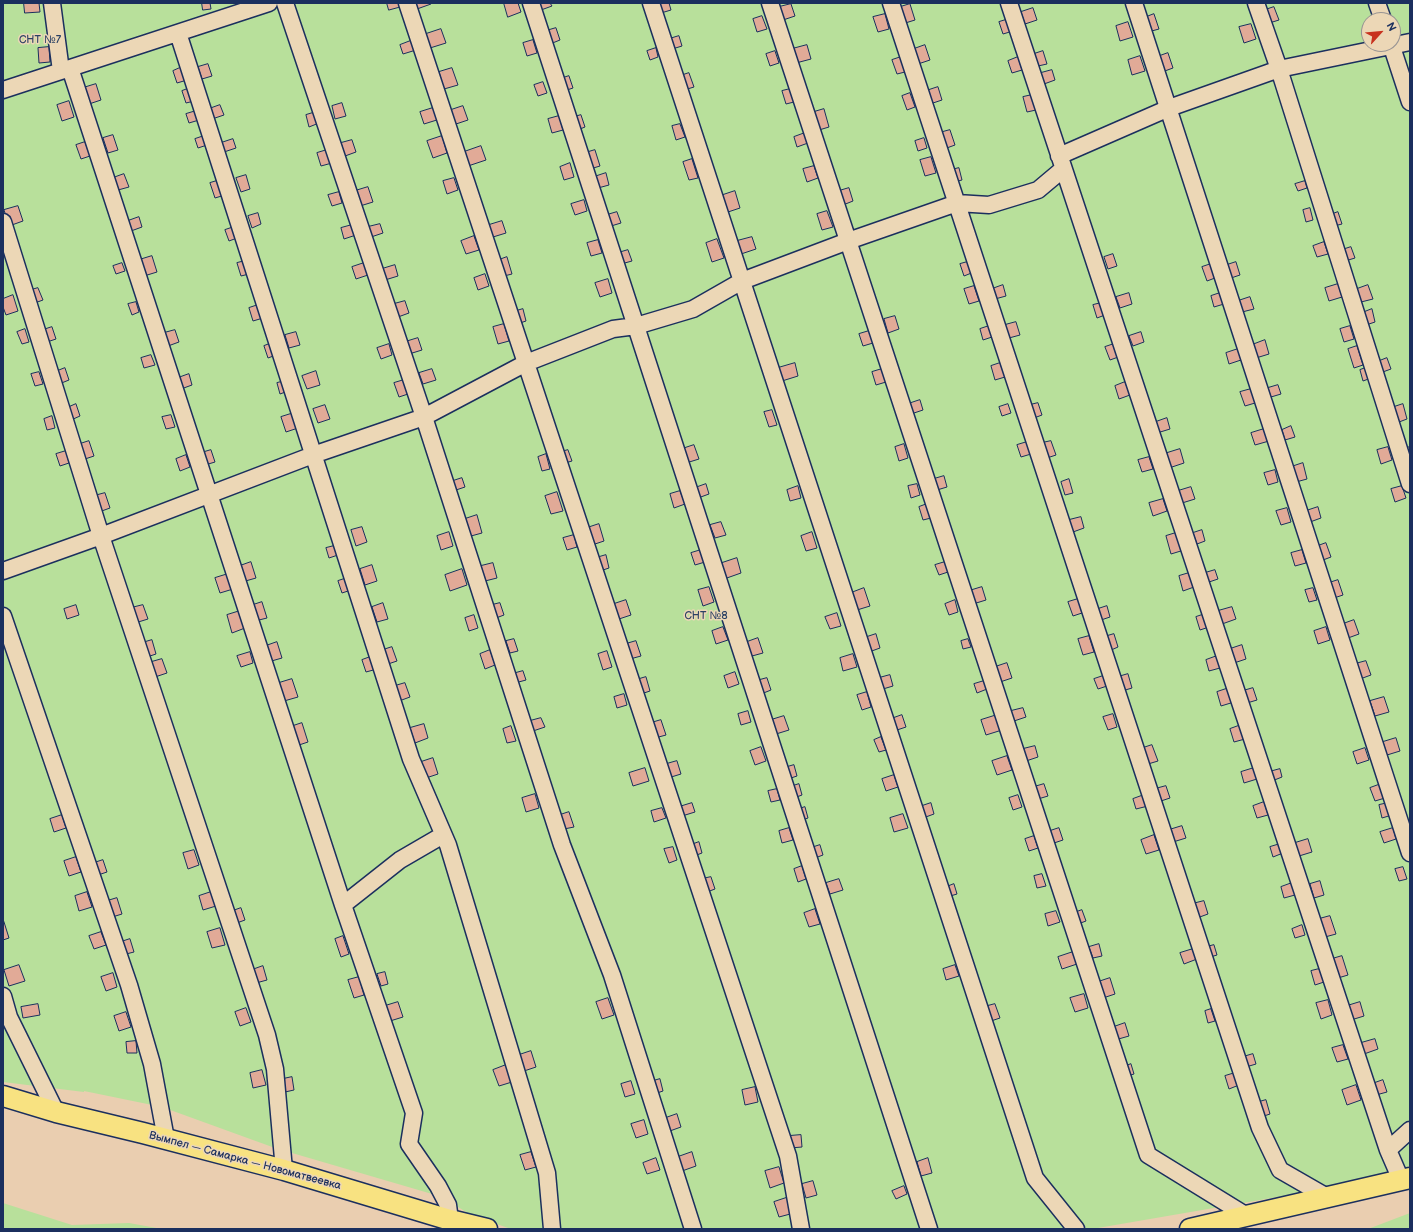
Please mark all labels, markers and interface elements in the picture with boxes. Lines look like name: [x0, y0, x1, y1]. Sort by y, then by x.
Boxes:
north arrow: [1361, 12, 1401, 52]
text: N: [1384, 20, 1399, 33]
park label: СНТ №7: [19, 33, 61, 47]
park label: СНТ №8: [684, 609, 728, 623]
street label: Вымпел — Самарка — Новоматвеевка: [148, 1129, 342, 1193]

